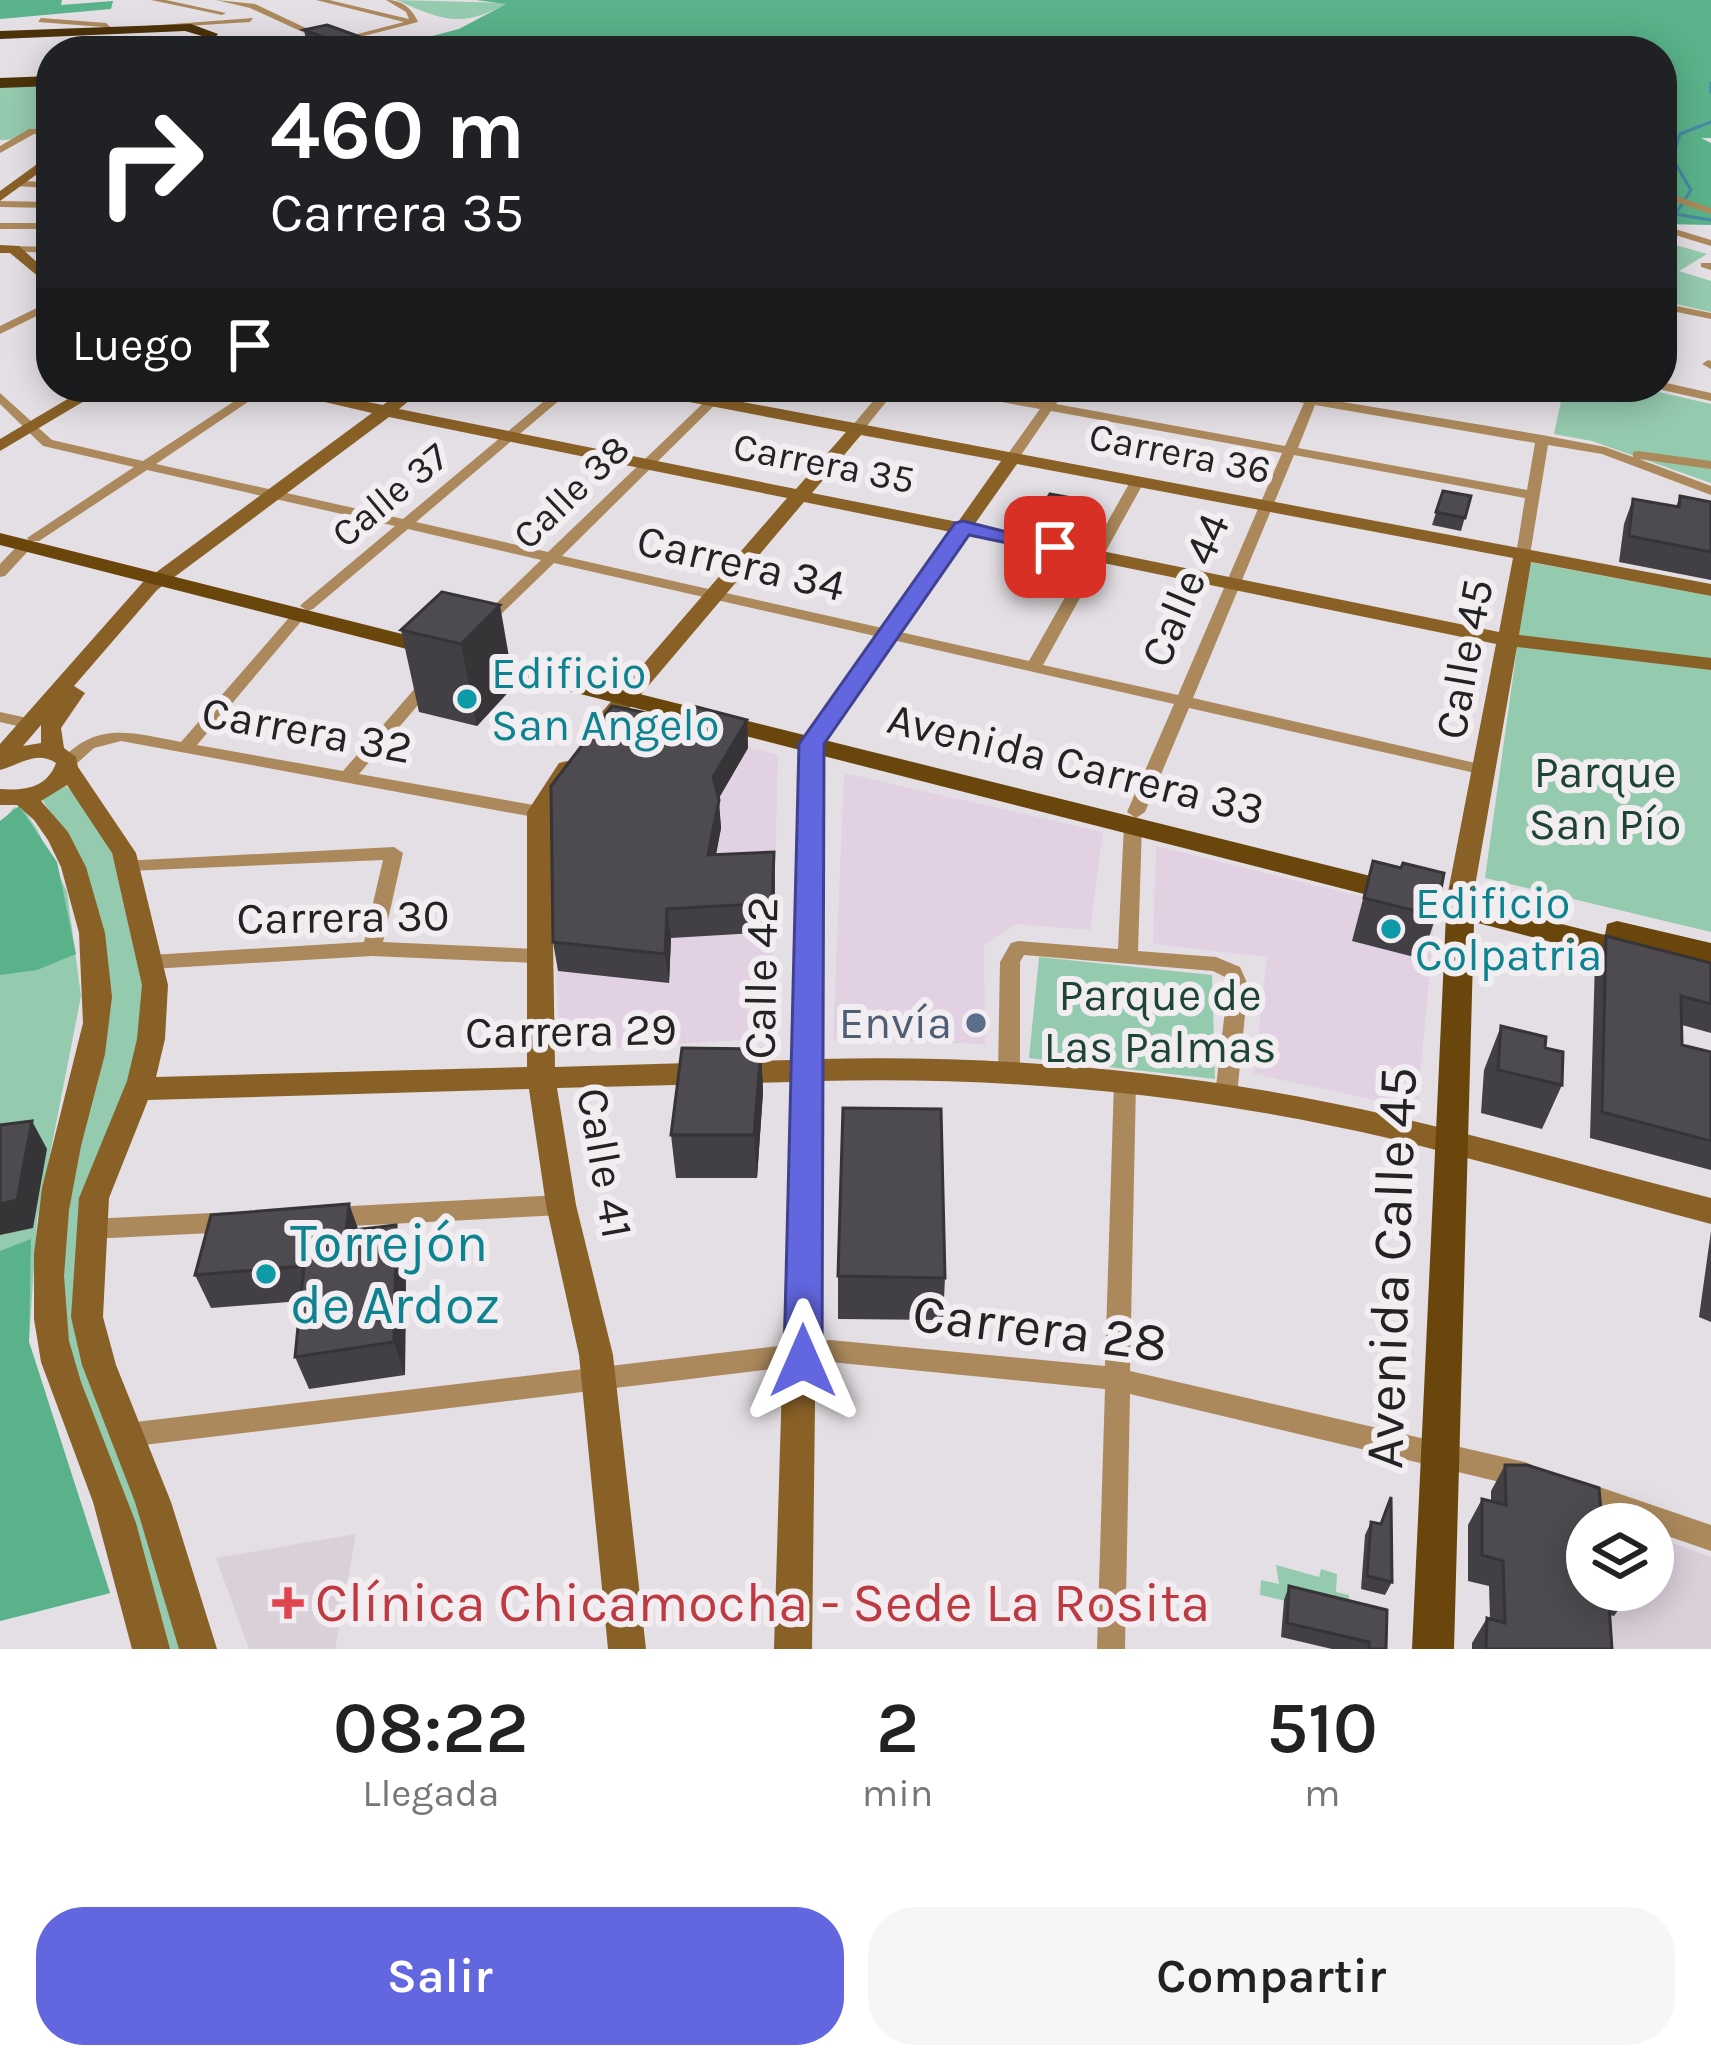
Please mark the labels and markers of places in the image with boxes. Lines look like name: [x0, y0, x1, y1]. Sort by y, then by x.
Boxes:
pin: [1004, 496, 1106, 598]
place label: Edificio San Angelo: [491, 647, 720, 752]
marker: Edificio San Angelo: [454, 686, 480, 712]
place label: Edificio Colpatria: [1415, 877, 1602, 981]
marker: Edificio Colpatria: [1378, 916, 1404, 942]
place label: Envía: [839, 997, 952, 1049]
marker: Envía: [963, 1010, 989, 1036]
place label: Torrejón de Ardoz: [290, 1211, 500, 1337]
marker: Torrejón de Ardoz: [253, 1261, 279, 1287]
place label: Clínica Chicamocha - Sede La Rosita: [315, 1571, 1210, 1635]
marker: Clínica Chicamocha - Sede La Rosita: [272, 1587, 304, 1619]

